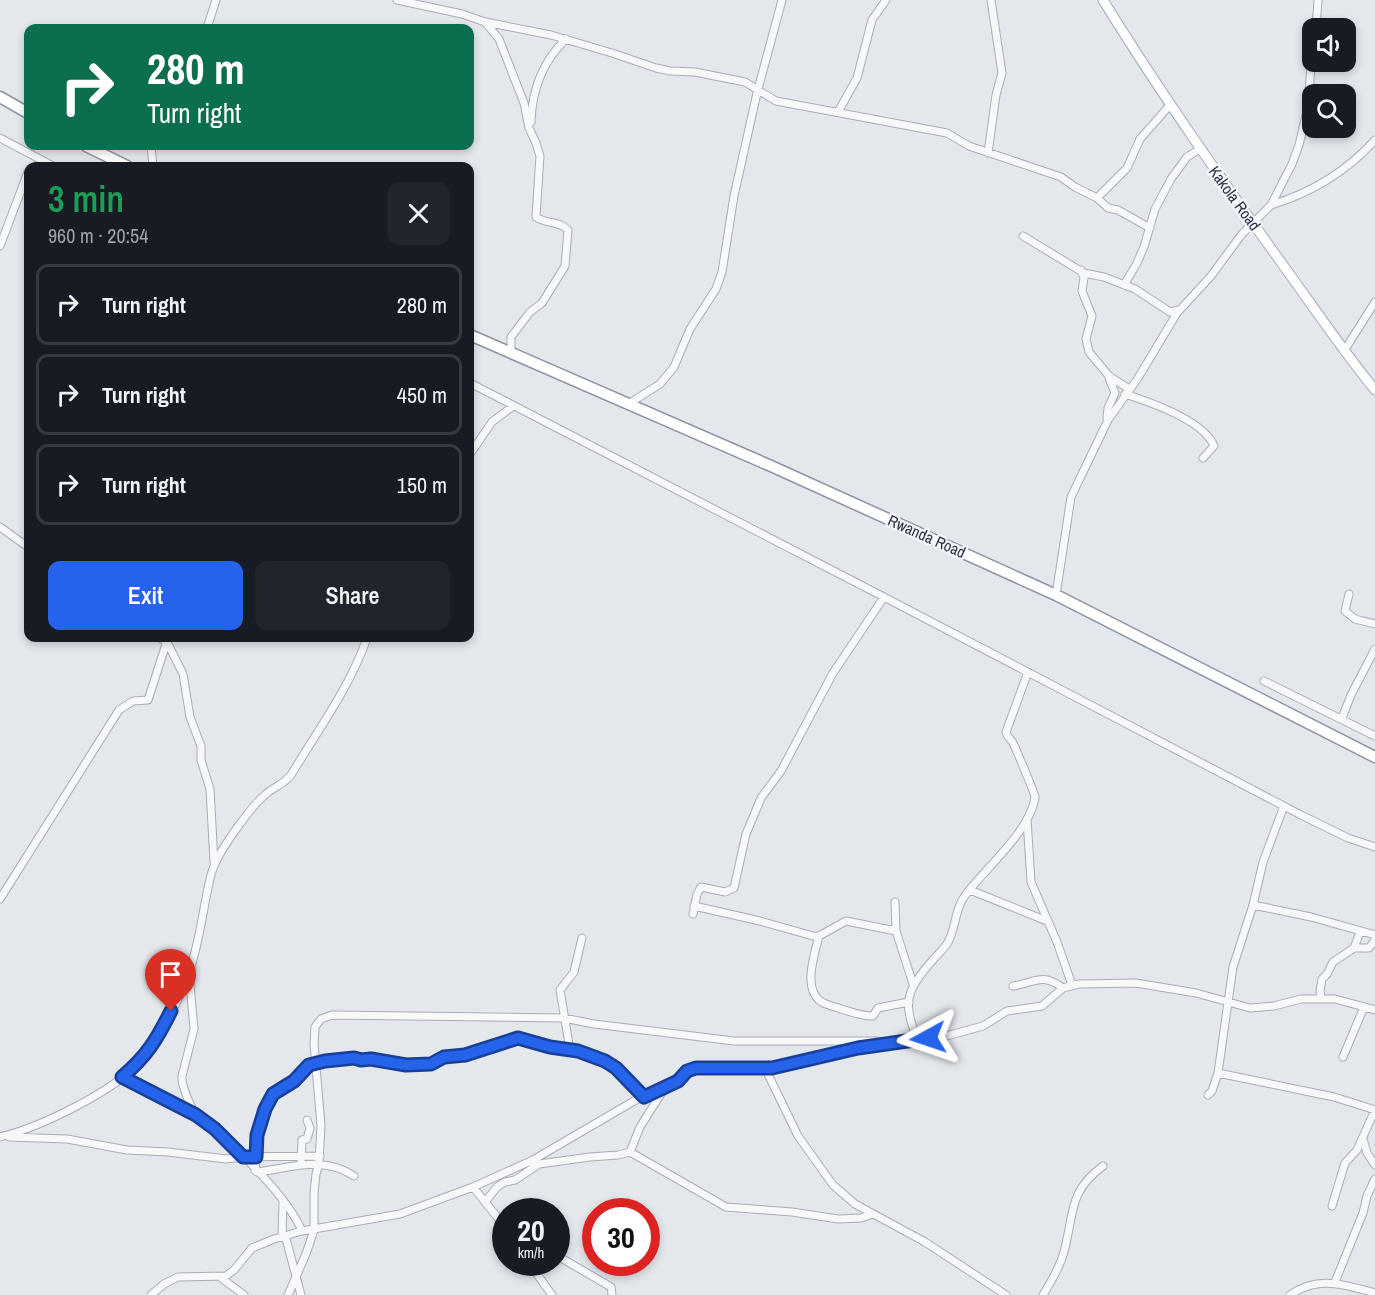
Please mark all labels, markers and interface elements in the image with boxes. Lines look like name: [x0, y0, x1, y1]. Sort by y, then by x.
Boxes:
map controls: [1302, 18, 1356, 138]
button: sound: [1302, 18, 1356, 72]
text: 280 m: [147, 41, 245, 97]
icon: right: [48, 48, 126, 126]
button: search: [1302, 84, 1356, 138]
text: Turn right: [147, 95, 241, 131]
street label: Kakola Road: [1204, 161, 1266, 235]
text: 3 min: [48, 175, 124, 223]
button: close: [387, 182, 450, 245]
text: 960 m · 20:54: [48, 222, 148, 249]
icon: right: [51, 288, 84, 321]
text: Turn right: [102, 290, 186, 320]
text: 280 m: [397, 290, 447, 320]
icon: right: [51, 378, 84, 411]
text: Turn right: [102, 380, 186, 410]
text: 450 m: [397, 380, 447, 410]
icon: right: [51, 468, 84, 501]
text: Turn right: [102, 470, 186, 500]
text: 150 m: [397, 470, 447, 500]
street label: Rwanda Road: [885, 509, 969, 563]
button: Exit: [48, 561, 243, 630]
button: Share: [255, 561, 450, 630]
pin: [145, 949, 196, 1011]
icon: arrive: [154, 958, 187, 991]
position arrow: [896, 1006, 960, 1070]
speed limit sign: 30: [582, 1198, 660, 1276]
text: 20: [517, 1210, 545, 1250]
text: km/h: [518, 1242, 544, 1263]

